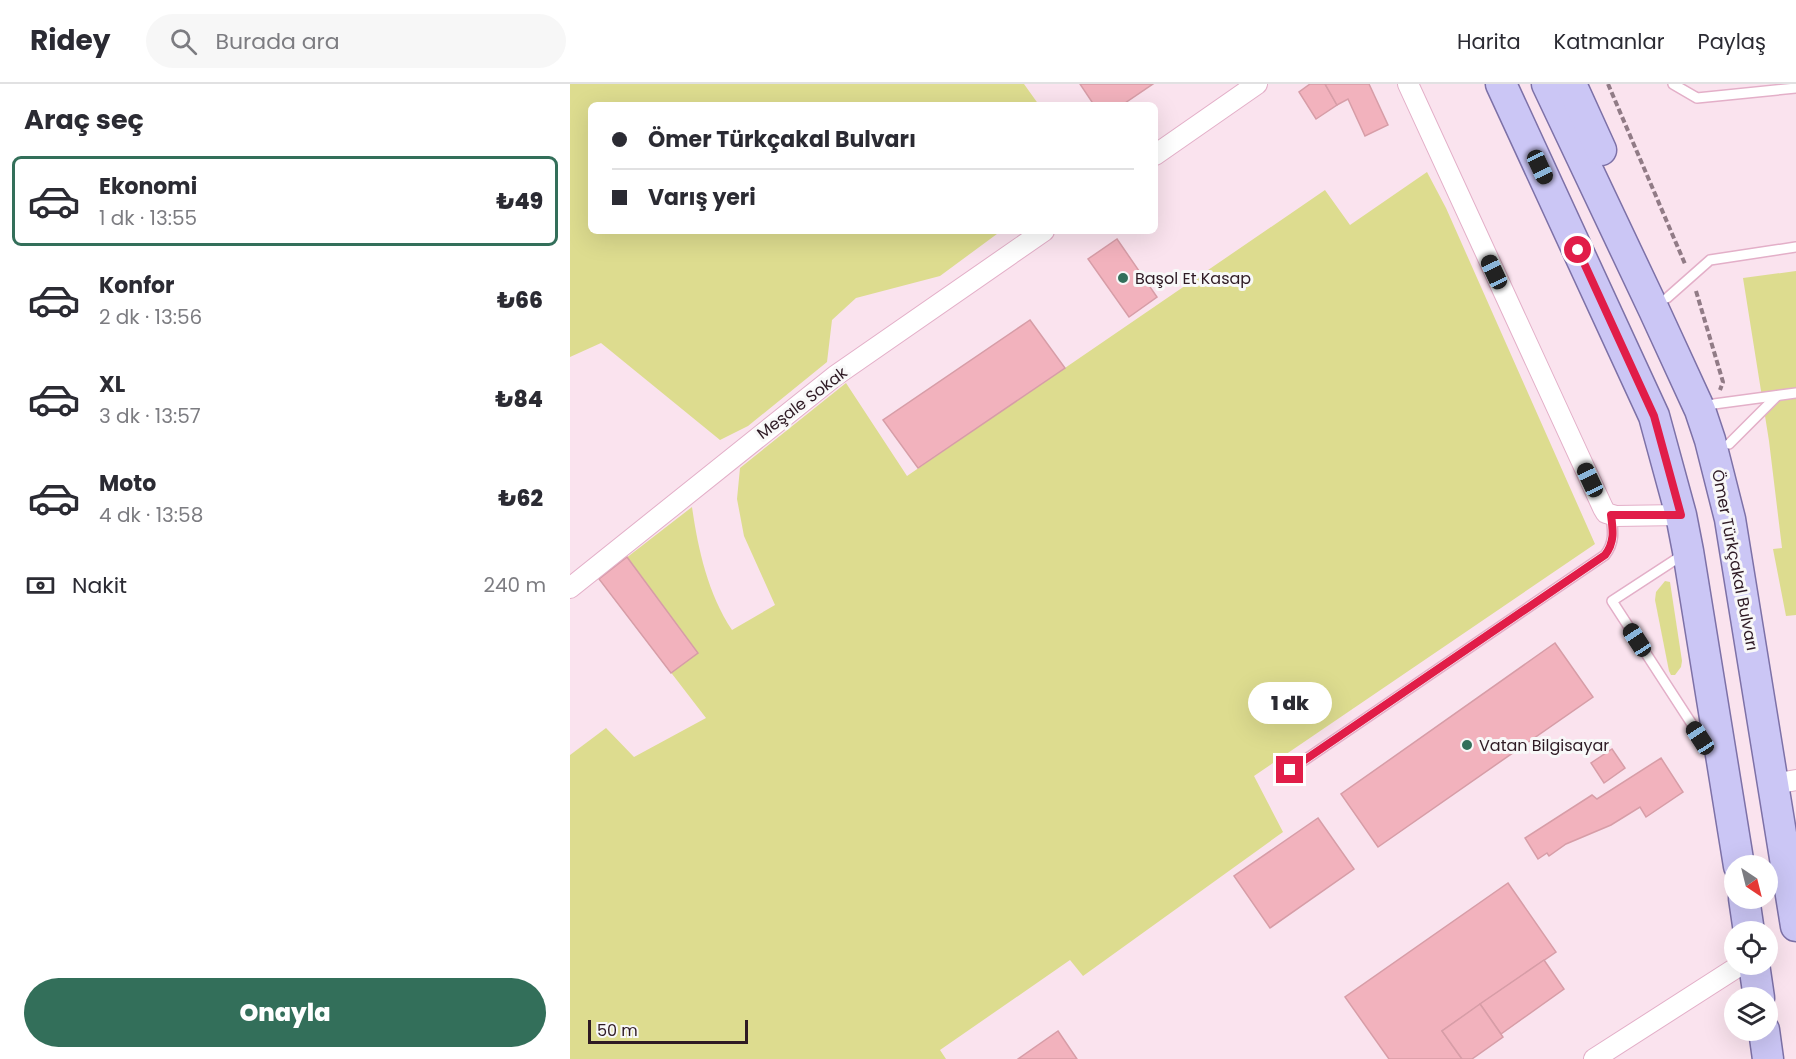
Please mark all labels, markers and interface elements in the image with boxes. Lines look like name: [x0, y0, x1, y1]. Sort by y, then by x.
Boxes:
search box: [146, 14, 566, 68]
text: Ridey: [30, 21, 110, 60]
icon: search: [167, 25, 200, 58]
text: Burada ara: [215, 26, 340, 57]
text: Harita: [1457, 27, 1521, 56]
text: Katmanlar: [1554, 27, 1664, 56]
text: Paylaş: [1697, 27, 1766, 56]
text: Araç seç: [24, 101, 144, 138]
text: Ömer Türkçakal Bulvarı: [648, 124, 916, 155]
car: [1524, 147, 1556, 187]
text: Ekonomi: [99, 171, 197, 202]
icon: car: [27, 174, 81, 228]
text: Varış yeri: [648, 182, 756, 213]
text: ₺49: [496, 186, 543, 217]
text: 1 dk · 13:55: [99, 204, 197, 232]
route start: [1564, 236, 1591, 263]
car: [1478, 252, 1510, 292]
place label: Başol Et Kasap: [1135, 267, 1251, 290]
text: Konfor: [99, 270, 175, 301]
marker: Başol Et Kasap: [1116, 271, 1130, 285]
icon: car: [27, 273, 81, 327]
text: ₺66: [497, 285, 543, 316]
text: 2 dk · 13:56: [99, 303, 202, 331]
street label: Meşale Sokak: [752, 361, 853, 445]
text: XL: [99, 369, 125, 400]
icon: car: [27, 372, 81, 426]
text: ₺84: [495, 384, 543, 415]
text: 3 dk · 13:57: [99, 402, 201, 430]
car: [1574, 460, 1606, 500]
text: Moto: [99, 468, 156, 499]
street label: Ömer Türkçakal Bulvarı: [1706, 468, 1764, 652]
icon: car: [27, 471, 81, 525]
text: ₺62: [498, 483, 543, 514]
text: 4 dk · 13:58: [99, 501, 203, 529]
icon: cash: [24, 569, 57, 602]
text: Nakit: [72, 570, 127, 601]
text: 240 m: [483, 571, 546, 599]
car: [1620, 620, 1654, 660]
callout: 1 dk: [1248, 683, 1332, 725]
text: 1 dk: [1271, 689, 1309, 717]
car: [1683, 718, 1717, 758]
place label: Vatan Bilgisayar: [1479, 734, 1609, 757]
marker: Vatan Bilgisayar: [1460, 738, 1474, 752]
route end: [1276, 756, 1303, 783]
north arrow: [1724, 855, 1778, 909]
map controls: [1724, 855, 1778, 1041]
button: locate: [1724, 921, 1778, 975]
button: Onayla: [24, 978, 546, 1047]
button: layers: [1724, 987, 1778, 1041]
scale bar: [588, 1017, 748, 1044]
text: 50 m: [597, 1019, 638, 1042]

